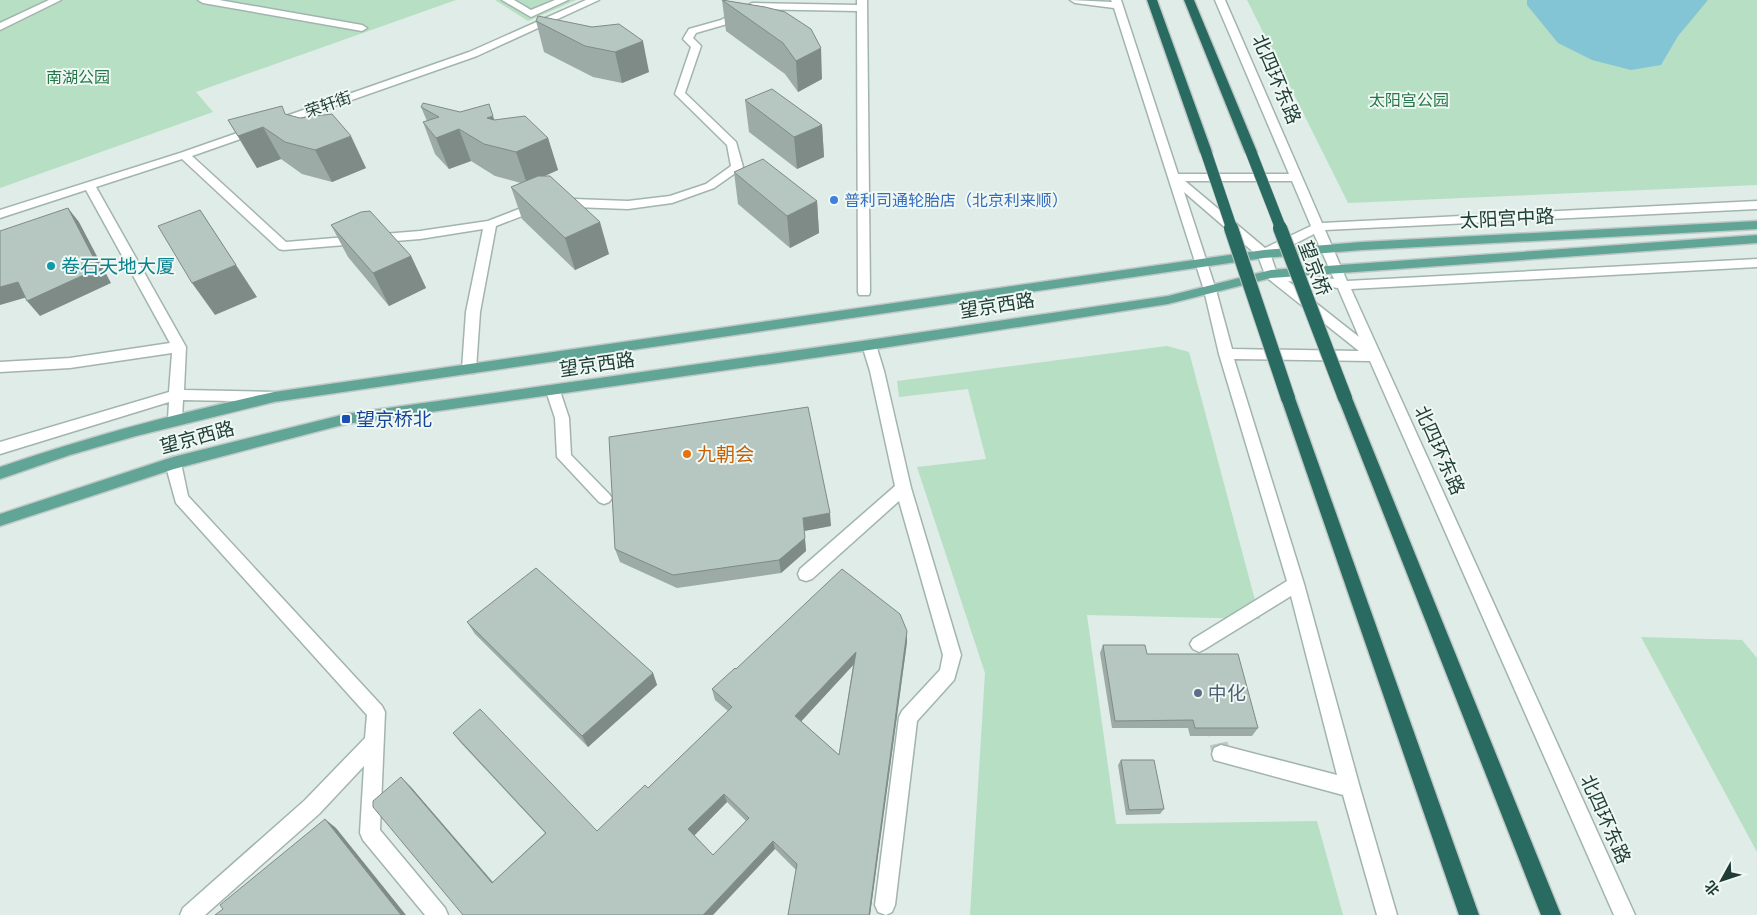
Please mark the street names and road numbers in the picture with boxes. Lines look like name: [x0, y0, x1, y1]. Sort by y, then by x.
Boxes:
street label: 北四环东路: [1248, 31, 1307, 127]
street label: 荣轩街: [302, 87, 354, 120]
street label: 太阳宫中路: [1459, 204, 1555, 231]
street label: 望京桥: [1295, 237, 1336, 299]
street label: 望京西路: [958, 287, 1036, 322]
street label: 望京西路: [558, 347, 636, 380]
street label: 北四环东路: [1411, 402, 1470, 498]
street label: 望京西路: [157, 416, 237, 457]
street label: 北四环东路: [1577, 771, 1636, 867]

